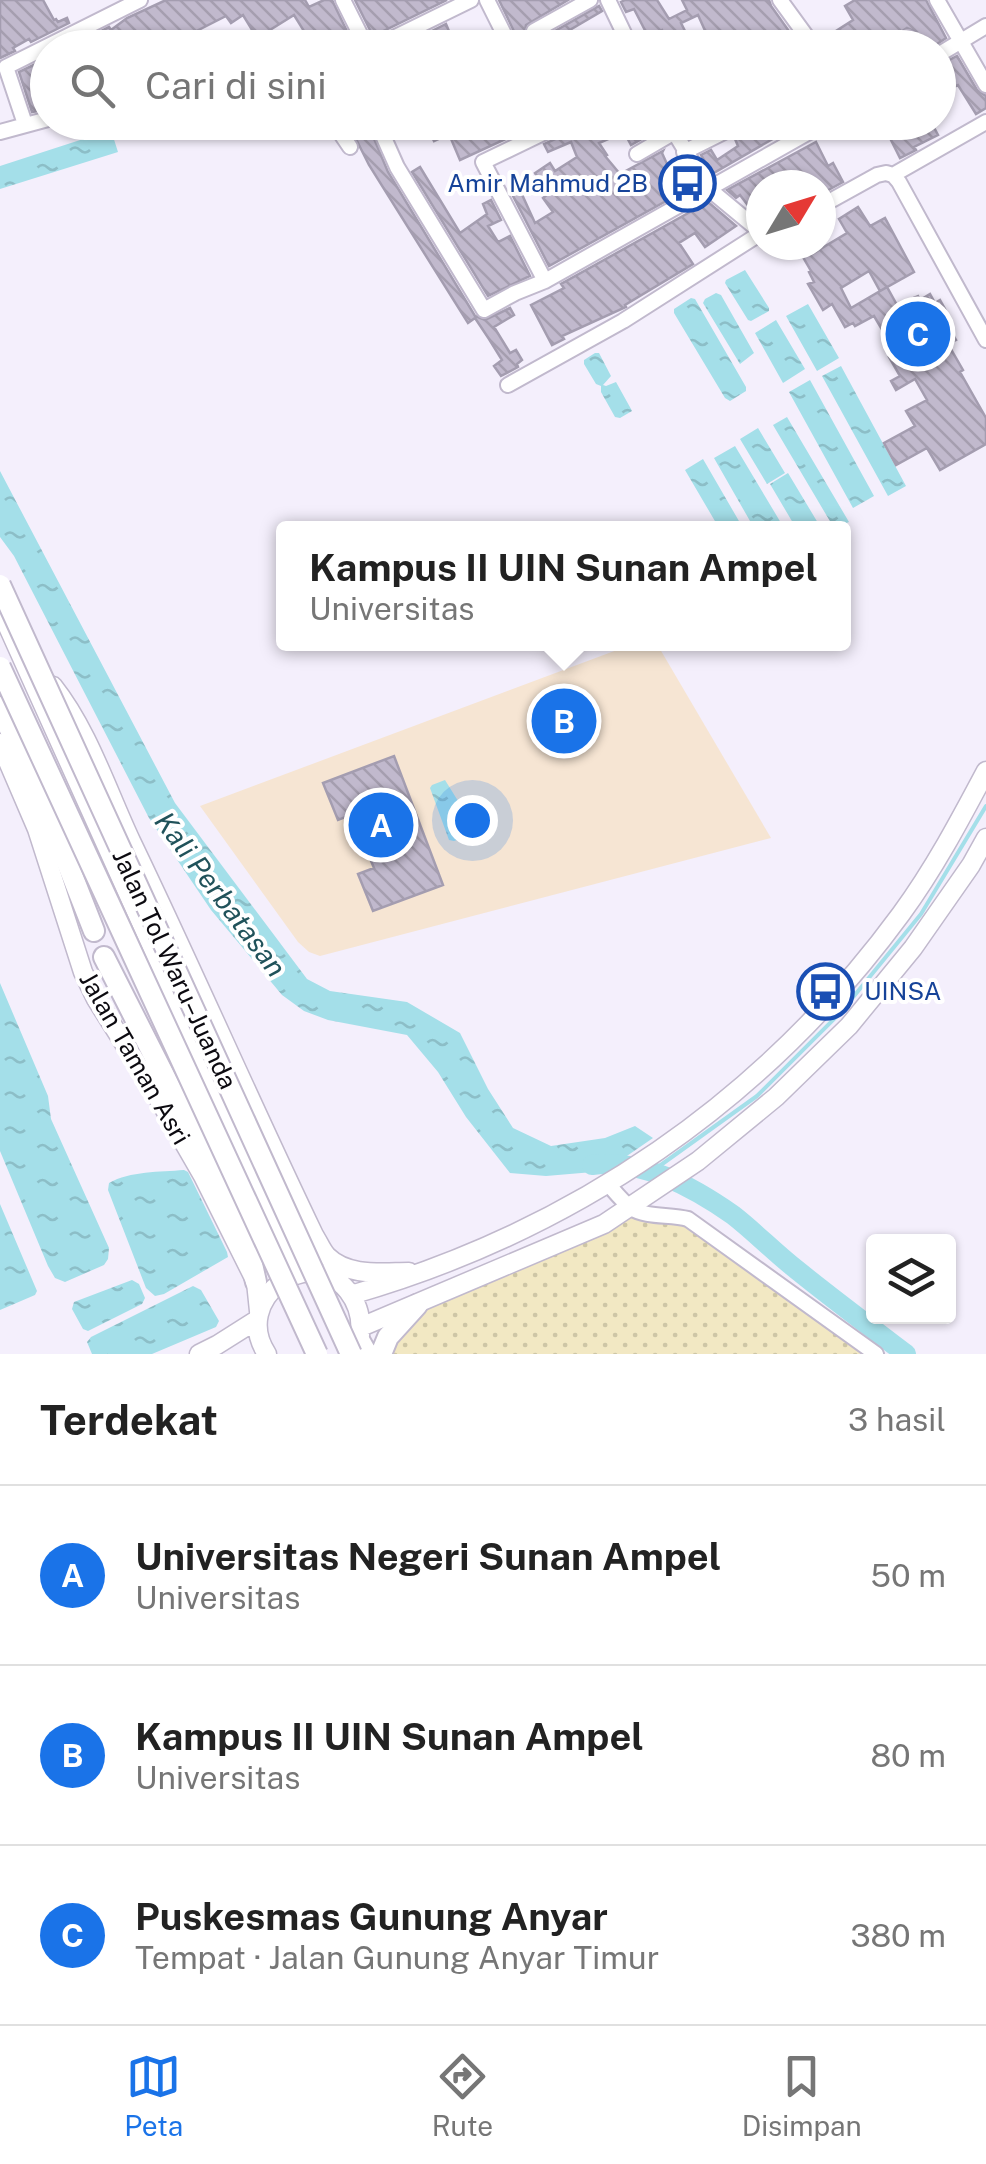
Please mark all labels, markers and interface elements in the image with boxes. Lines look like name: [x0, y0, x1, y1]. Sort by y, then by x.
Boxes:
search box: [30, 30, 956, 140]
icon: search: [65, 58, 120, 113]
text: Cari di sini: [145, 63, 327, 108]
bus stop icon: Amir Mahmud 2B: [657, 153, 717, 213]
place label: Amir Mahmud 2B: [447, 168, 648, 198]
north arrow: [746, 170, 836, 260]
pin: C: [886, 296, 950, 372]
popup: [276, 521, 851, 651]
text: Kampus II UIN Sunan Ampel: [309, 545, 818, 590]
text: Universitas: [309, 590, 474, 627]
pin: B: [532, 684, 596, 758]
pin: A: [348, 788, 414, 862]
your location: [447, 795, 498, 846]
water label: Kali Perbatasan: [148, 805, 294, 983]
street label: Jalan Tol Waru–Juanda: [106, 844, 244, 1094]
bus stop icon: UINSA: [795, 961, 855, 1021]
street label: Jalan Taman Asri: [73, 966, 197, 1150]
place label: UINSA: [864, 976, 942, 1006]
map controls: [866, 1234, 956, 1324]
button: layers: [866, 1234, 956, 1324]
text: Terdekat: [40, 1395, 218, 1444]
text: 3 hasil: [848, 1401, 946, 1438]
text: Universitas Negeri Sunan Ampel: [135, 1534, 721, 1579]
text: A: [61, 1557, 84, 1594]
text: 50 m: [870, 1557, 946, 1594]
text: Universitas: [135, 1579, 300, 1616]
text: Kampus II UIN Sunan Ampel: [135, 1714, 644, 1759]
text: B: [62, 1737, 83, 1774]
text: 80 m: [870, 1737, 946, 1774]
text: Universitas: [135, 1759, 300, 1796]
text: Puskesmas Gunung Anyar: [135, 1894, 608, 1939]
text: C: [61, 1917, 84, 1954]
text: 380 m: [850, 1917, 946, 1954]
text: Tempat · Jalan Gunung Anyar Timur: [135, 1939, 659, 1976]
tab: Peta: [124, 2049, 183, 2142]
tab: Rute: [432, 2049, 493, 2142]
tab: Disimpan: [742, 2049, 862, 2142]

